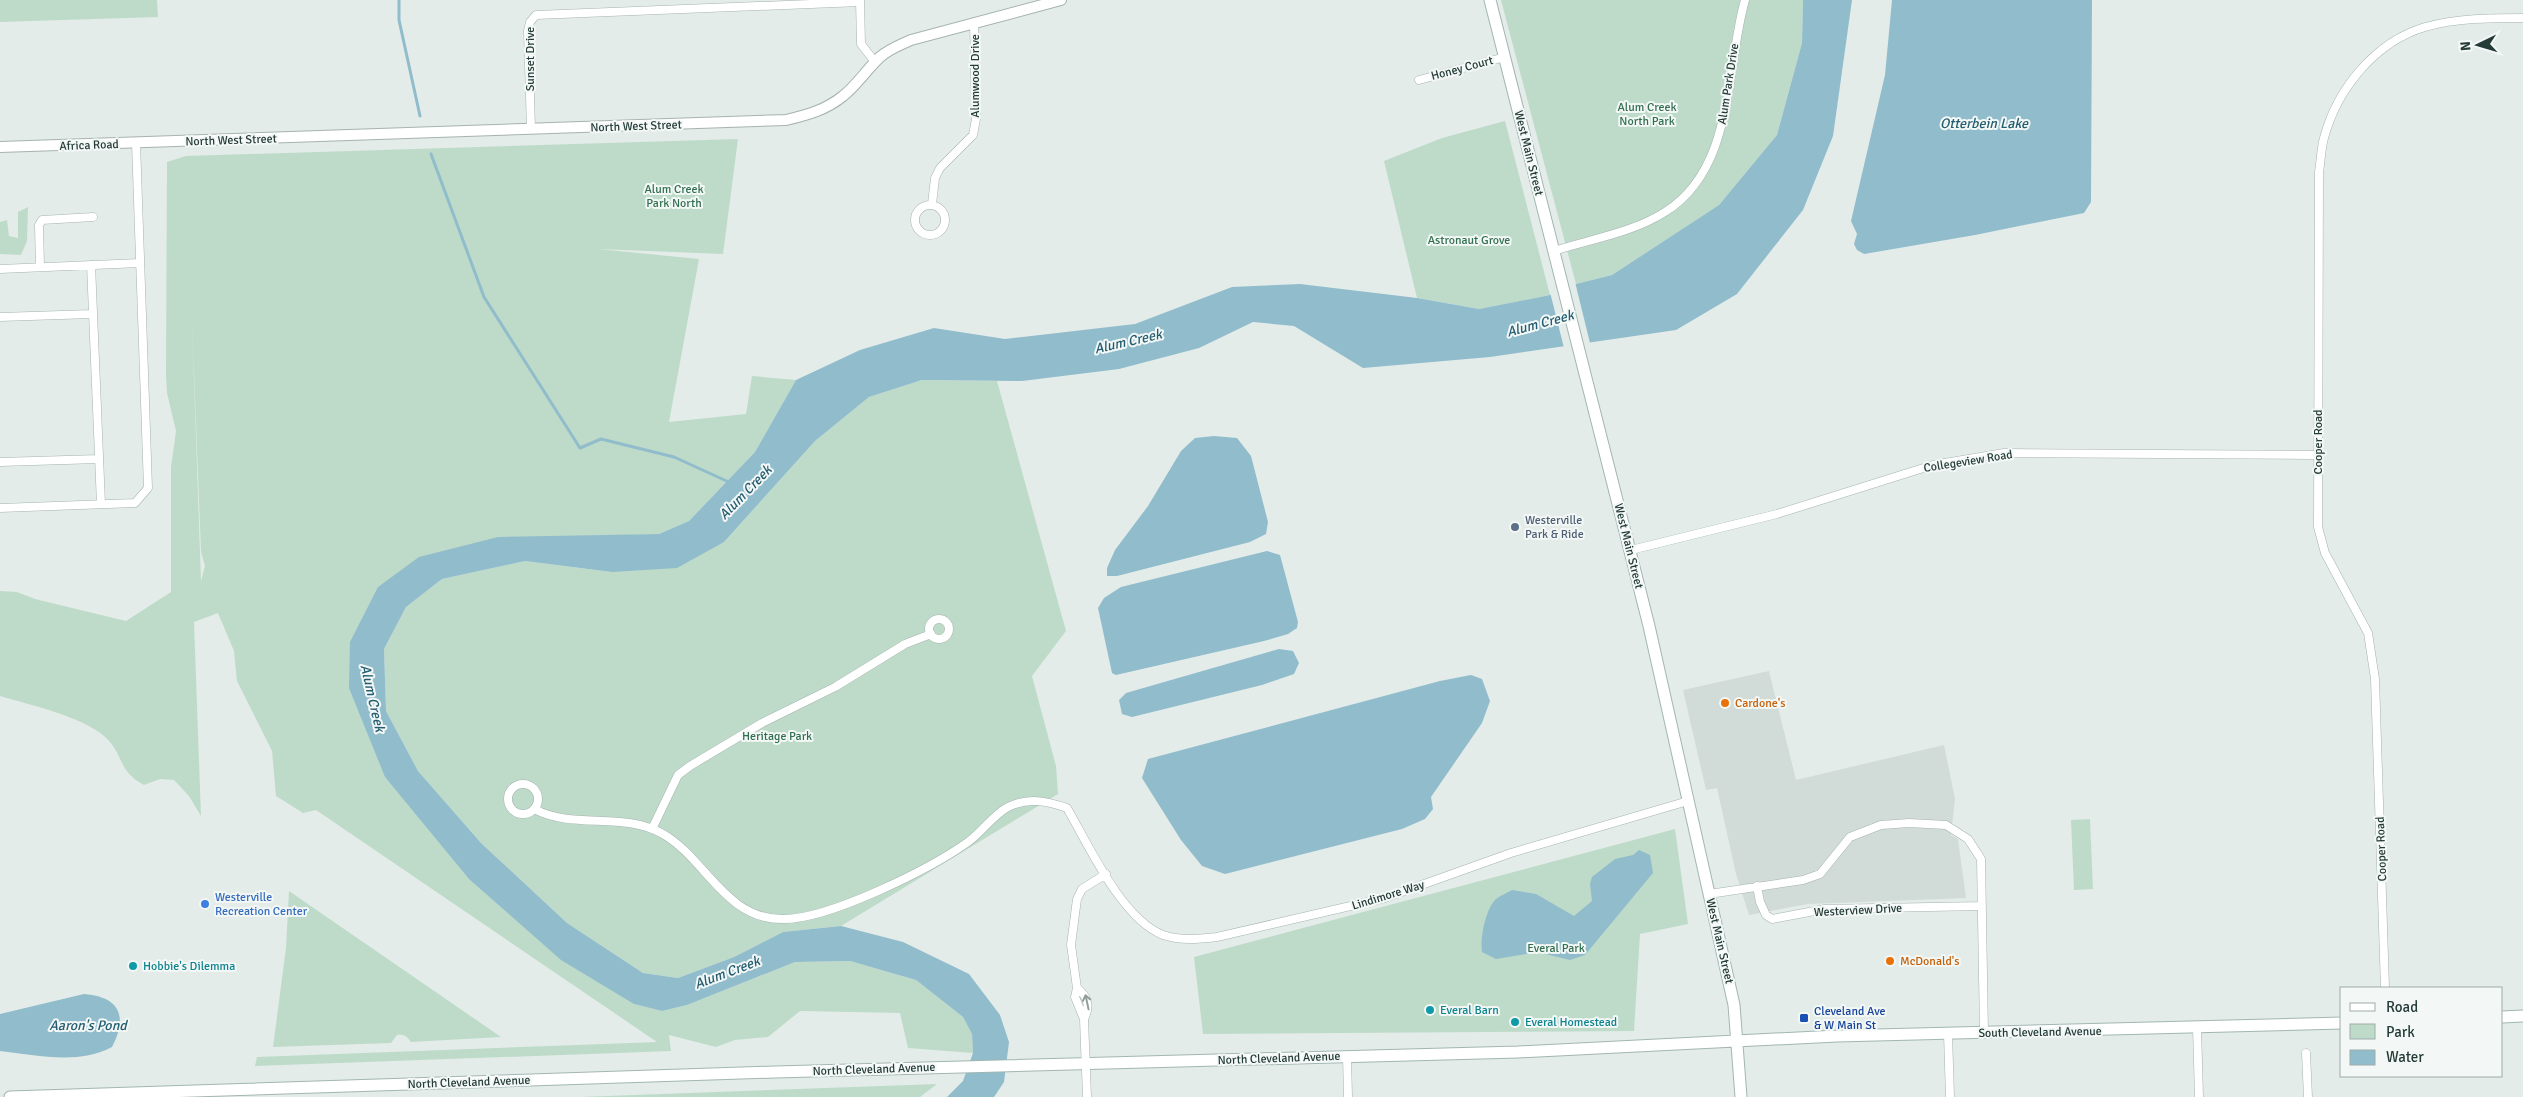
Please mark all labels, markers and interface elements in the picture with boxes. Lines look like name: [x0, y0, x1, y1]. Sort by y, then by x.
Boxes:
north arrow: [2453, 20, 2503, 70]
street label: Sunset Drive: [523, 27, 538, 91]
street label: Alumwood Drive: [968, 34, 983, 118]
text: N: [2457, 40, 2474, 52]
street label: Alum Park Drive: [1715, 42, 1742, 126]
street label: Honey Court: [1429, 53, 1495, 84]
park label: Alum Creek North Park: [1618, 100, 1676, 129]
street label: West Main Street: [1511, 109, 1546, 197]
water label: Otterbein Lake: [1940, 115, 2029, 132]
street label: North West Street: [590, 117, 682, 136]
street label: North West Street: [185, 131, 277, 150]
street label: Africa Road: [59, 137, 119, 154]
park label: Alum Creek Park North: [645, 182, 703, 211]
park label: Astronaut Grove: [1428, 233, 1510, 248]
water label: Alum Creek: [1505, 306, 1577, 341]
water label: Alum Creek: [1093, 325, 1165, 357]
street label: Cooper Road: [2311, 410, 2326, 474]
street label: Collegeview Road: [1923, 447, 2014, 476]
water label: Alum Creek: [715, 460, 777, 523]
street label: West Main Street: [1611, 502, 1646, 590]
place label: Westerville Park & Ride: [1525, 513, 1584, 542]
marker: Westerville Park & Ride: [1509, 521, 1521, 533]
water label: Alum Creek: [357, 663, 389, 735]
place label: Cardone's: [1735, 696, 1785, 711]
marker: Cardone's: [1719, 697, 1731, 709]
park label: Heritage Park: [742, 729, 812, 744]
street label: Cooper Road: [2373, 816, 2390, 882]
street label: Lindimore Way: [1350, 877, 1427, 914]
place label: Westerville Recreation Center: [215, 890, 308, 919]
street label: West Main Street: [1702, 897, 1737, 985]
marker: Westerville Recreation Center: [199, 898, 211, 910]
street label: Westerview Drive: [1813, 901, 1903, 920]
park label: Everal Park: [1527, 941, 1585, 956]
water label: Alum Creek: [692, 952, 764, 993]
place label: McDonald's: [1900, 954, 1960, 969]
marker: McDonald's: [1884, 955, 1896, 967]
place label: Hobbie's Dilemma: [143, 959, 235, 974]
marker: Hobbie's Dilemma: [127, 960, 139, 972]
legend: [2340, 987, 2503, 1077]
one-way arrow: [1081, 995, 1091, 1011]
text: Road: [2386, 998, 2418, 1016]
place label: Everal Barn: [1440, 1003, 1499, 1018]
marker: Everal Barn: [1424, 1004, 1436, 1016]
place label: Cleveland Ave & W Main St: [1814, 1004, 1885, 1033]
marker: Cleveland Ave & W Main St: [1798, 1012, 1810, 1024]
place label: Everal Homestead: [1525, 1015, 1617, 1030]
marker: Everal Homestead: [1509, 1016, 1521, 1028]
water label: Aaron's Pond: [49, 1017, 128, 1034]
text: Park: [2386, 1023, 2415, 1041]
street label: South Cleveland Avenue: [1978, 1024, 2102, 1041]
text: Water: [2386, 1048, 2424, 1066]
street label: North Cleveland Avenue: [1217, 1049, 1341, 1068]
street label: North Cleveland Avenue: [812, 1060, 936, 1079]
street label: North Cleveland Avenue: [407, 1073, 531, 1092]

